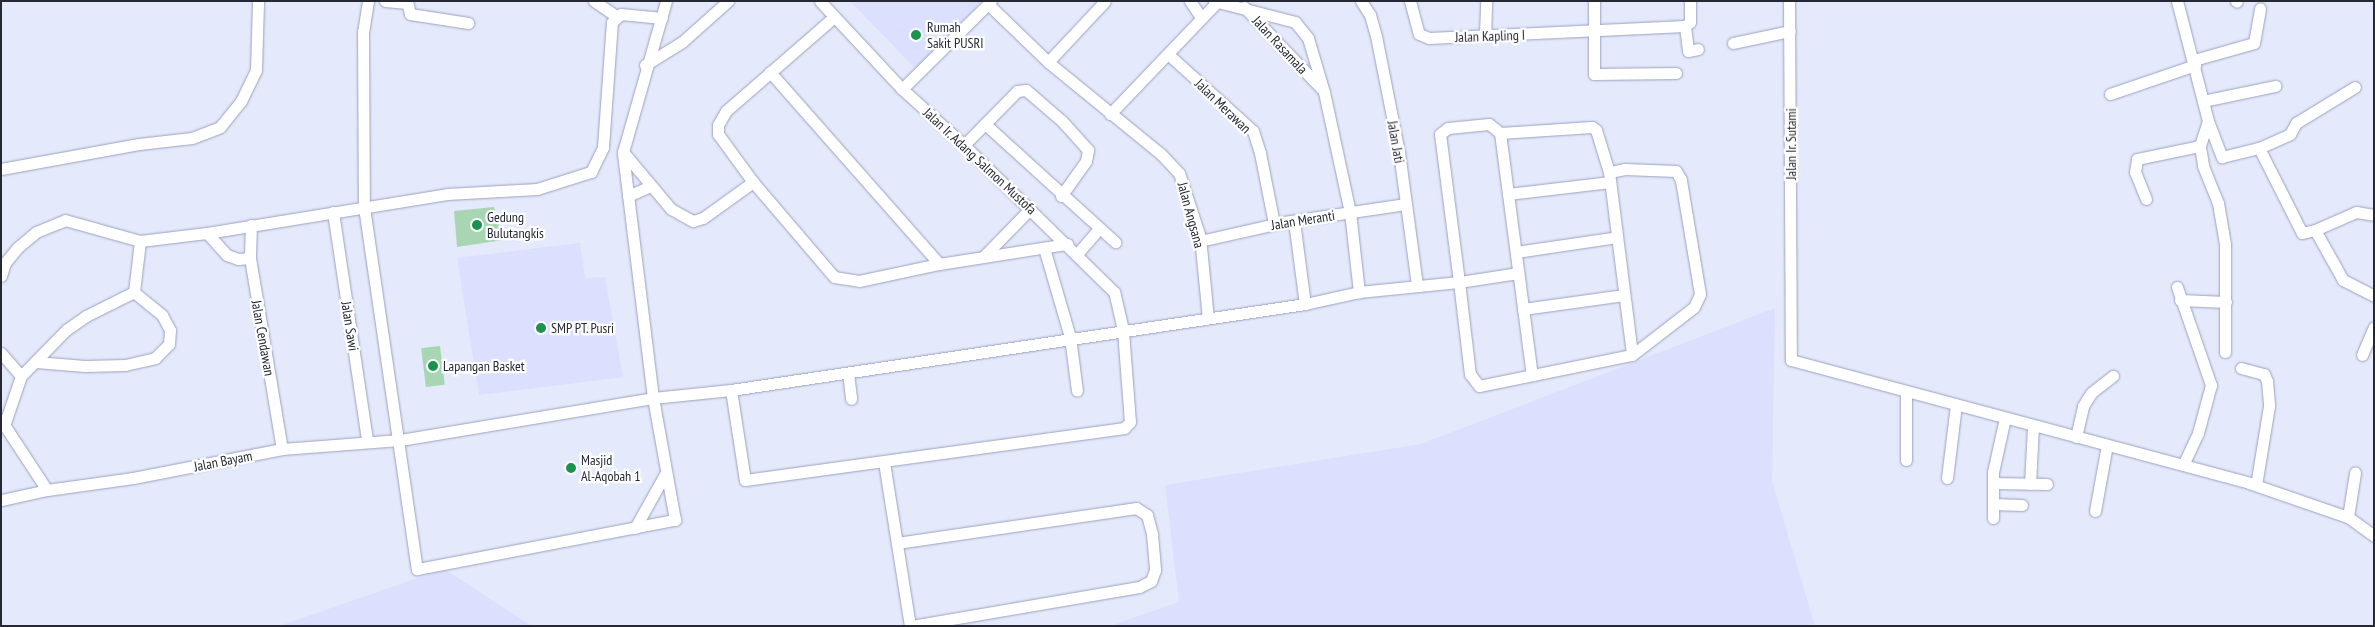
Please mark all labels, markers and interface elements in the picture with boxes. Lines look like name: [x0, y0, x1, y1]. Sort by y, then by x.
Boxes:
street label: Jalan Rasamala: [1249, 13, 1311, 77]
place label: Rumah Sakit PUSRI: [927, 19, 983, 52]
street label: Jalan Kapling I: [1455, 26, 1525, 46]
marker: Rumah Sakit PUSRI: [909, 28, 923, 42]
street label: Jalan Merawan: [1192, 75, 1254, 137]
street label: Jalan Ir. Adang Salmon Mustofa: [919, 104, 1041, 218]
street label: Jalan Ir. Sutami: [1783, 108, 1799, 180]
street label: Jalan Jati: [1384, 119, 1408, 165]
street label: Jalan Angsana: [1174, 180, 1208, 250]
street label: Jalan Meranti: [1270, 207, 1336, 233]
place label: Gedung Bulutangkis: [487, 209, 544, 242]
marker: Gedung Bulutangkis: [471, 219, 483, 231]
street label: Jalan Cendawan: [248, 299, 278, 377]
street label: Jalan Sawi: [338, 300, 362, 352]
place label: SMP PT. Pusri: [551, 320, 616, 336]
marker: SMP PT. Pusri: [535, 322, 547, 334]
place label: Lapangan Basket: [443, 358, 525, 374]
marker: Lapangan Basket: [427, 360, 439, 372]
street label: Jalan Bayam: [192, 447, 254, 475]
place label: Masjid Al-Aqobah 1: [581, 452, 641, 484]
marker: Masjid Al-Aqobah 1: [565, 462, 577, 474]

